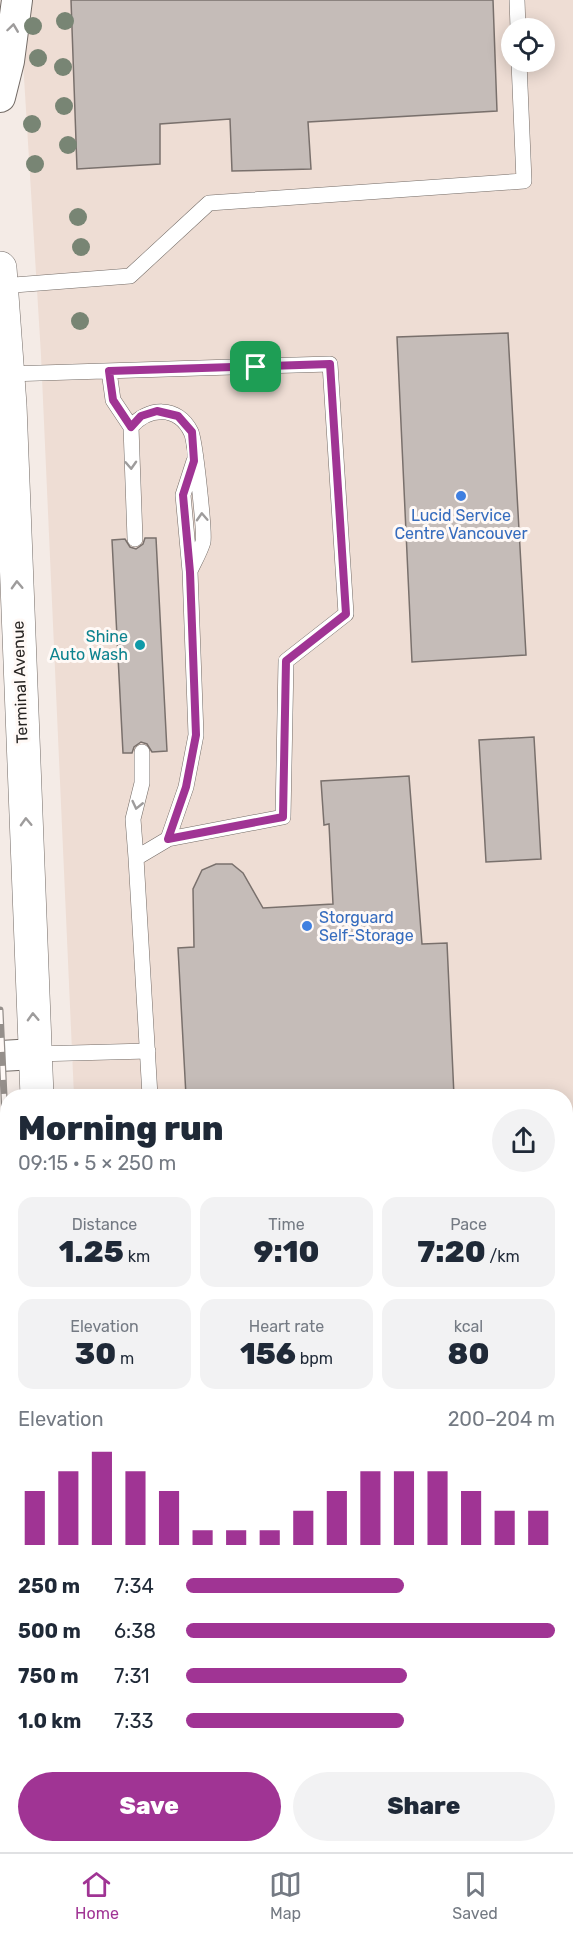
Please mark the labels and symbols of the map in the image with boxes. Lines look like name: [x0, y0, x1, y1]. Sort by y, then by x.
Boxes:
one-way arrow: [7, 24, 19, 33]
pin: [230, 341, 281, 392]
one-way arrow: [124, 461, 137, 470]
marker: Lucid Service Centre Vancouver: [454, 489, 468, 503]
place label: Lucid Service Centre Vancouver: [394, 506, 528, 543]
one-way arrow: [196, 513, 209, 522]
one-way arrow: [10, 581, 23, 590]
street label: Terminal Avenue: [8, 620, 32, 744]
place label: Shine Auto Wash: [49, 627, 128, 664]
marker: Shine Auto Wash: [133, 638, 147, 652]
one-way arrow: [131, 800, 144, 810]
one-way arrow: [19, 818, 32, 827]
place label: Storguard Self-Storage: [319, 908, 414, 945]
marker: Storguard Self-Storage: [300, 919, 314, 933]
one-way arrow: [27, 1013, 40, 1022]

